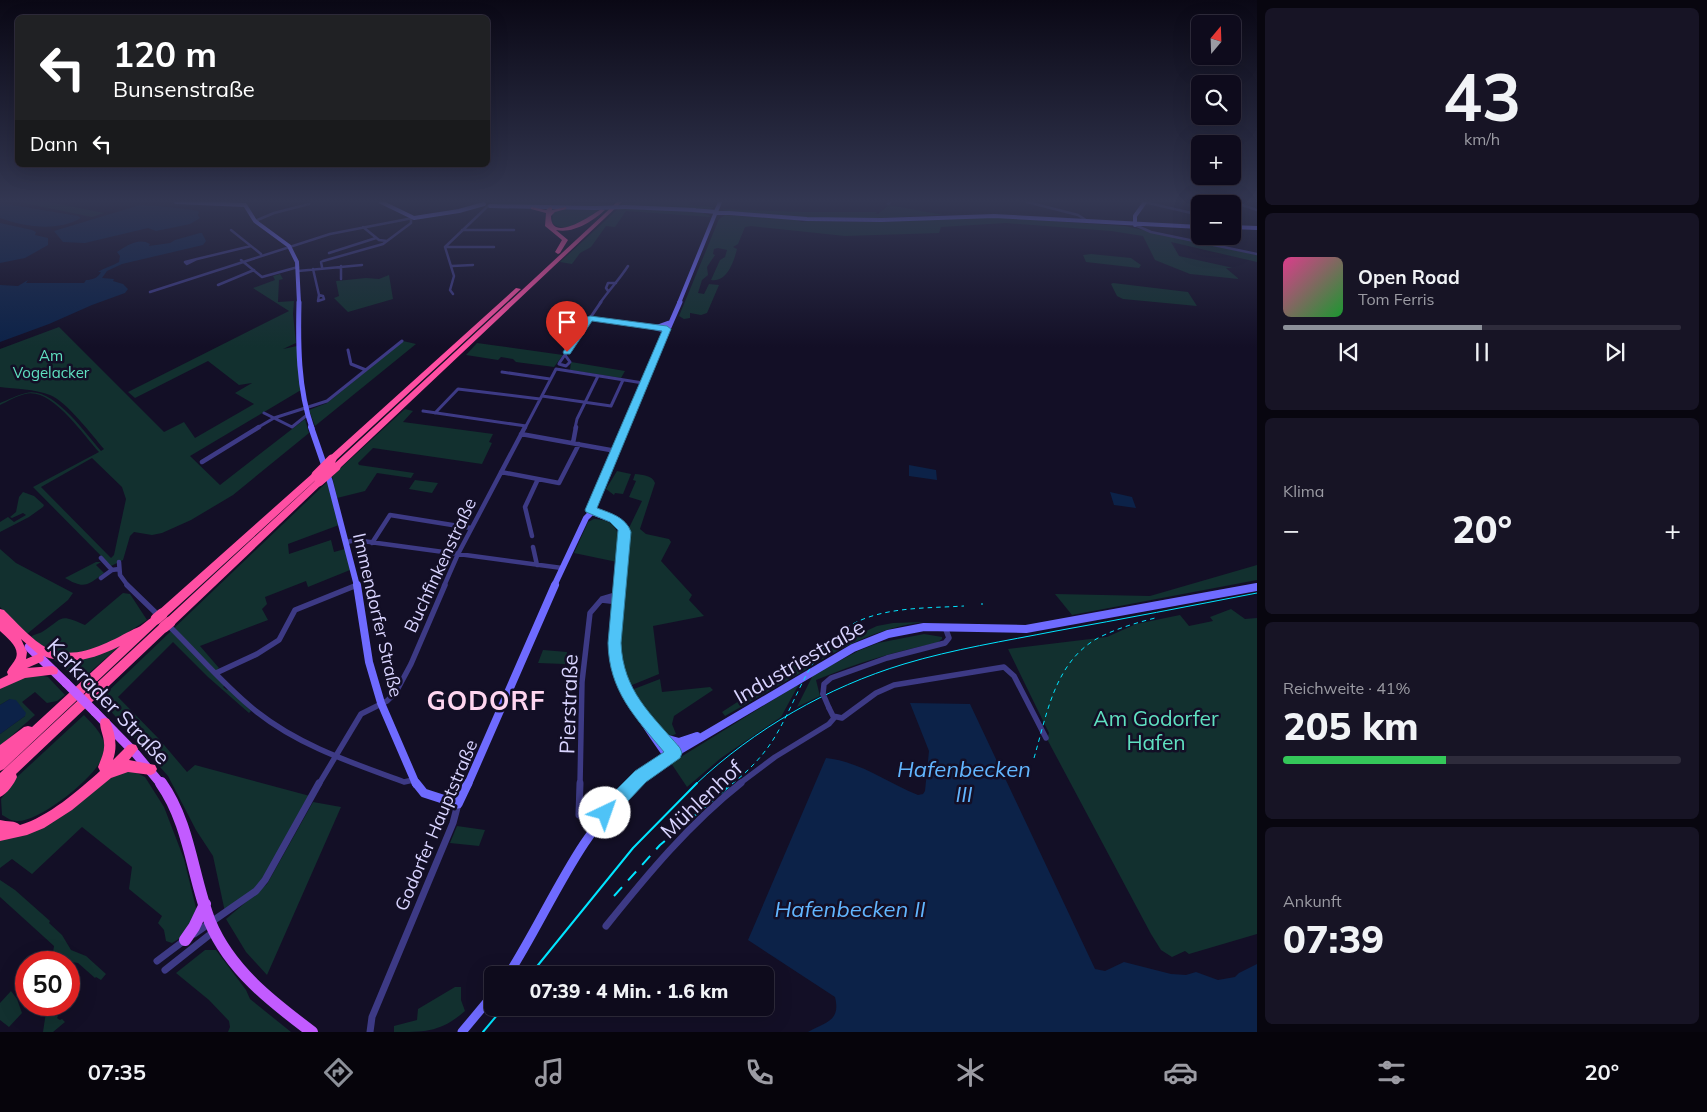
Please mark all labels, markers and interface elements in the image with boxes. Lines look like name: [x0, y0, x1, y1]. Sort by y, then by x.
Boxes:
north arrow: [1191, 15, 1241, 65]
map controls: [1191, 15, 1241, 245]
text: 120 m: [113, 32, 217, 76]
icon: left: [30, 35, 95, 100]
text: 43: [1443, 56, 1521, 137]
text: Bunsenstraße: [113, 75, 255, 103]
button: search: [1191, 75, 1241, 125]
text: km/h: [1464, 129, 1500, 149]
icon: left: [88, 130, 116, 158]
text: Dann: [30, 132, 78, 156]
button: +: [1191, 135, 1241, 185]
button: −: [1191, 195, 1241, 245]
text: Open Road: [1358, 265, 1460, 289]
text: Tom Ferris: [1358, 289, 1435, 309]
pin: [546, 301, 588, 352]
icon: arrive: [553, 308, 581, 336]
icon: previous: [1335, 338, 1363, 366]
icon: pause: [1468, 338, 1496, 366]
icon: next: [1601, 338, 1629, 366]
park label: Am Vogelacker: [13, 346, 90, 382]
text: Klima: [1283, 481, 1324, 501]
street label: Buchfinkenstraße: [399, 494, 481, 636]
text: 20°: [1452, 505, 1512, 553]
text: −: [1283, 512, 1300, 547]
text: +: [1664, 512, 1681, 547]
street label: Immendorfer Straße: [348, 531, 408, 699]
street label: Industriestraße: [729, 613, 869, 709]
street label: Kerkrader Straße: [42, 632, 176, 770]
street label: Pierstraße: [553, 654, 583, 754]
text: Reichweite · 41%: [1283, 678, 1410, 698]
district label: GODORF: [426, 684, 546, 717]
text: 205 km: [1283, 702, 1419, 750]
park label: Am Godorfer Hafen: [1093, 705, 1219, 755]
street label: Godorfer Hauptstraße: [389, 736, 483, 914]
street label: Mühlenhof: [655, 754, 748, 843]
water label: Hafenbecken III: [897, 755, 1031, 808]
position arrow: [578, 786, 630, 838]
text: Ankunft: [1283, 891, 1342, 911]
water label: Hafenbecken II: [774, 895, 926, 923]
text: 07:39: [1283, 915, 1384, 963]
speed limit sign: 50: [15, 951, 80, 1016]
text: 07:39 · 4 Min. · 1.6 km: [530, 979, 728, 1003]
icon: directions: [321, 1055, 356, 1090]
icon: music: [532, 1055, 567, 1090]
icon: phone: [742, 1055, 777, 1090]
icon: climate: [953, 1055, 988, 1090]
icon: car: [1163, 1055, 1198, 1090]
icon: filters: [1374, 1055, 1409, 1090]
text: 07:35: [88, 1058, 146, 1086]
text: 20°: [1584, 1058, 1619, 1086]

